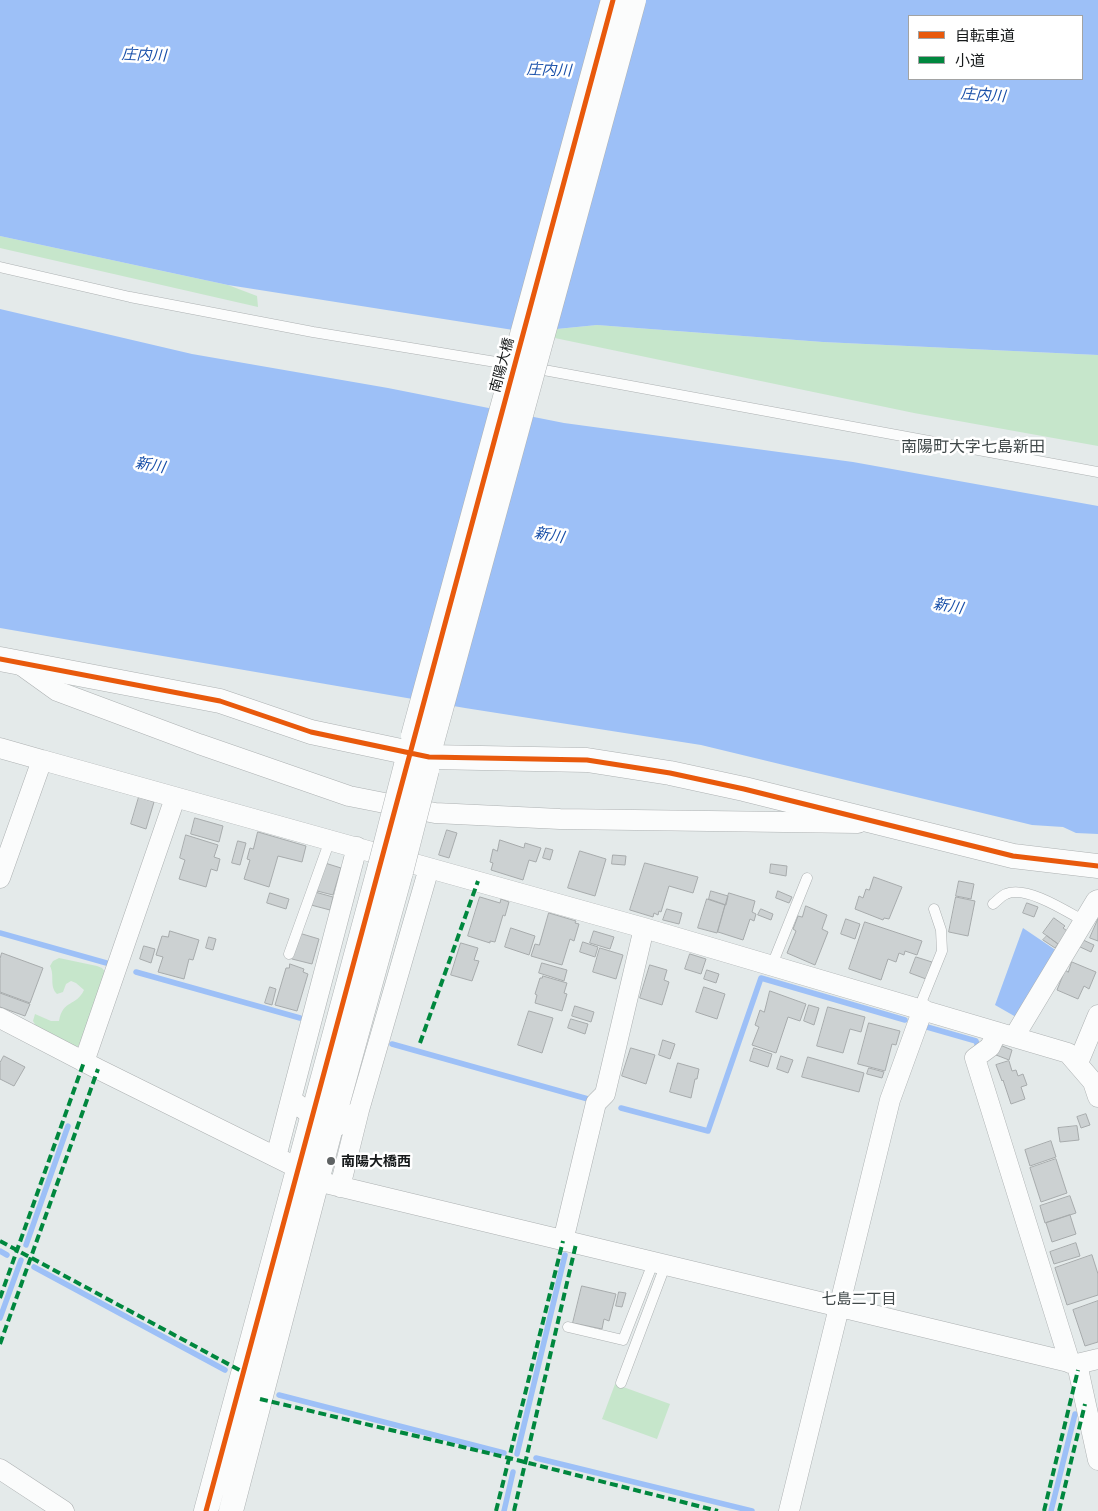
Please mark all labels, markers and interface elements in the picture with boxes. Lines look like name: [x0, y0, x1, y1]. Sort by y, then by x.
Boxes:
legend: [908, 15, 1083, 80]
text: 自転車道: [955, 26, 1015, 44]
water label: 庄内川: [121, 45, 167, 65]
text: 小道: [955, 51, 985, 69]
water label: 庄内川: [526, 60, 572, 80]
water label: 庄内川: [960, 84, 1006, 106]
street label: 南陽大橋: [487, 336, 517, 394]
district label: 南陽町大字七島新田: [901, 437, 1045, 457]
water label: 新川: [134, 454, 166, 476]
water label: 新川: [533, 524, 565, 546]
water label: 新川: [932, 595, 964, 617]
place label: 南陽大橋西: [341, 1153, 411, 1169]
marker: 南陽大橋西: [325, 1155, 337, 1167]
district label: 七島二丁目: [822, 1290, 896, 1308]

